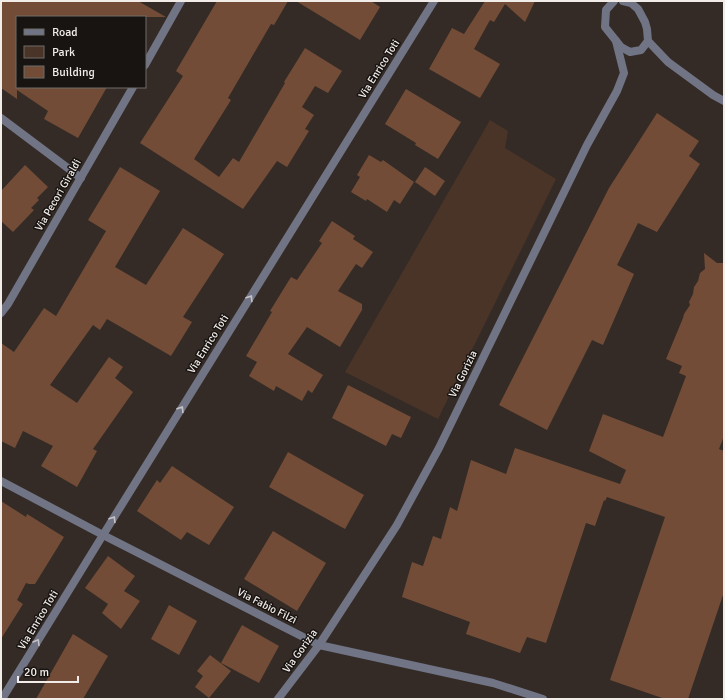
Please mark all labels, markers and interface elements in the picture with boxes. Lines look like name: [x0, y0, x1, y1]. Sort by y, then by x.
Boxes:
legend: [16, 16, 146, 88]
text: Road: [52, 25, 78, 40]
street label: Via Enrico Toti: [356, 37, 402, 101]
text: Park: [52, 45, 75, 60]
text: Building: [52, 65, 95, 80]
street label: Via Pecori Giraldi: [32, 157, 84, 233]
one-way arrow: [245, 295, 252, 302]
street label: Via Enrico Toti: [185, 312, 231, 376]
street label: Via Gorizia: [446, 348, 480, 400]
one-way arrow: [176, 406, 184, 413]
one-way arrow: [108, 516, 115, 523]
street label: Via Fabio Filzi: [235, 585, 299, 627]
street label: Via Enrico Toti: [15, 588, 61, 652]
street label: Via Gorizia: [280, 626, 320, 675]
one-way arrow: [33, 639, 40, 646]
scale bar: [18, 658, 78, 684]
text: 20 m: [24, 665, 49, 680]

